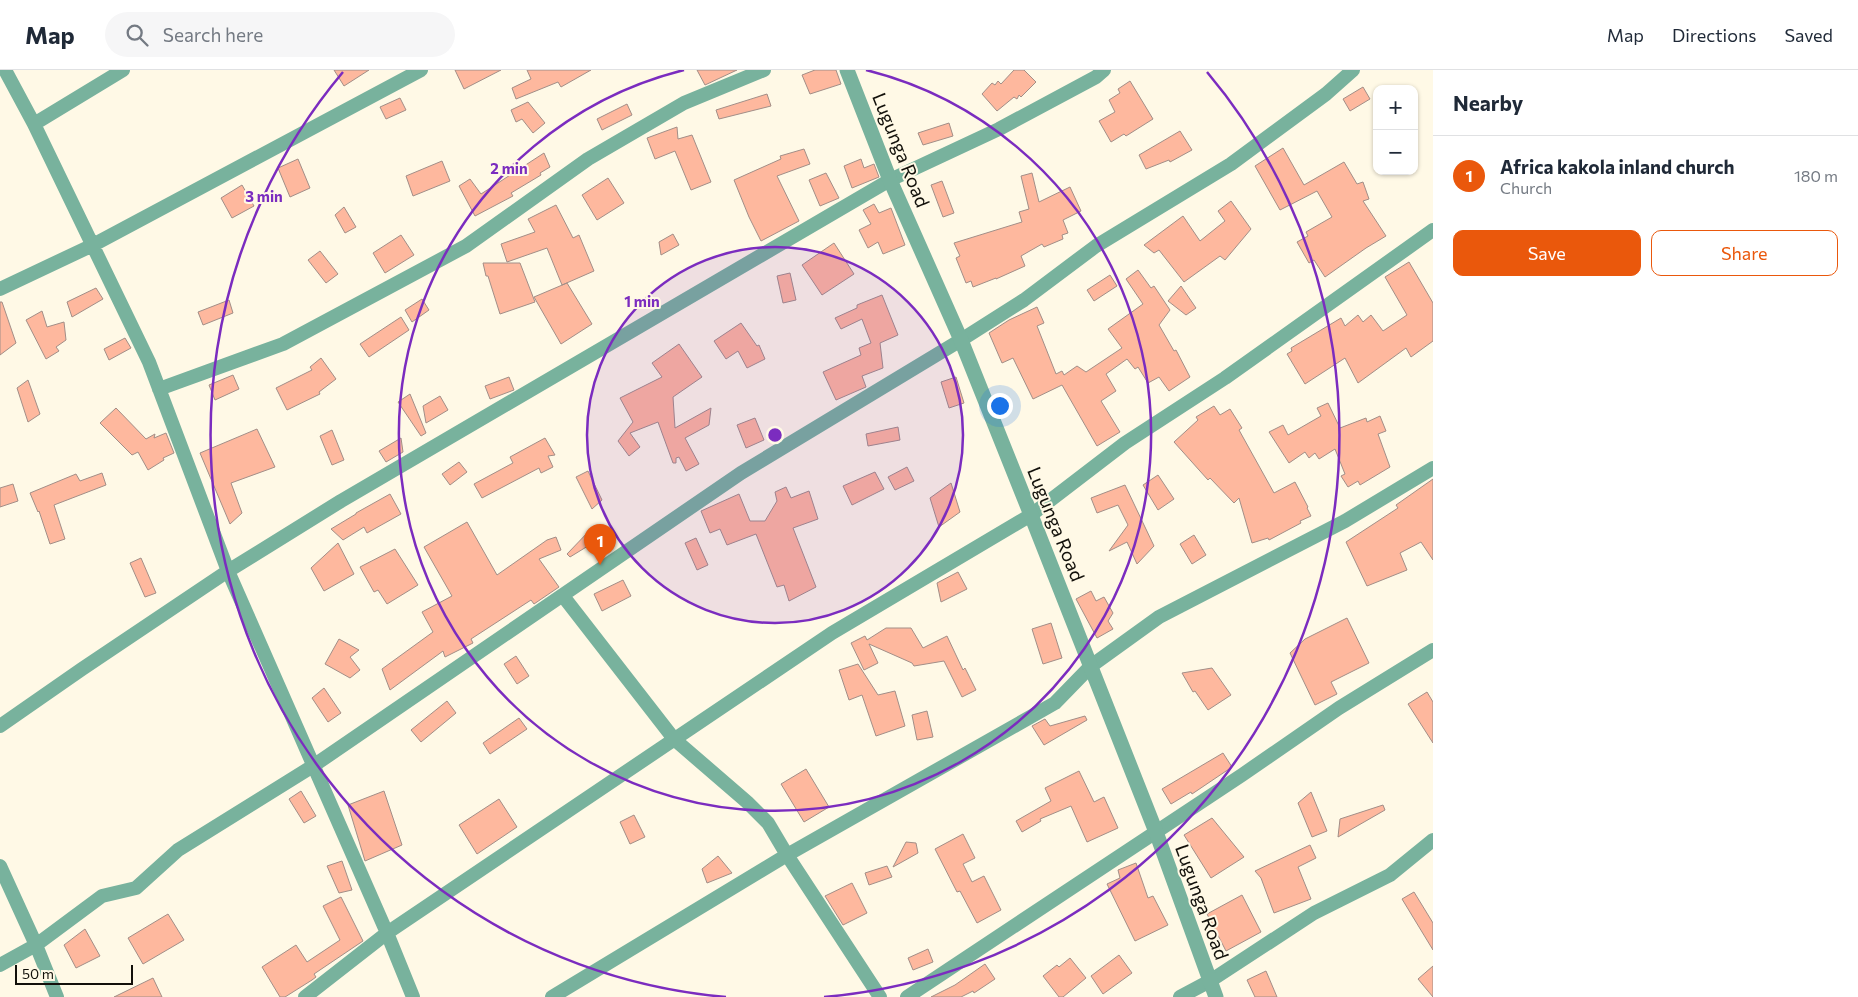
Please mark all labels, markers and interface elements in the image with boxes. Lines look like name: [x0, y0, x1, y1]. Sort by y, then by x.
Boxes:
search box: [105, 12, 455, 57]
text: Map: [25, 20, 75, 49]
icon: search: [123, 21, 151, 49]
text: Search here: [163, 23, 263, 46]
text: Map: [1607, 24, 1644, 46]
text: Directions: [1672, 24, 1756, 46]
text: Saved: [1784, 24, 1833, 46]
map controls: [1373, 85, 1418, 175]
button: +: [1373, 85, 1418, 130]
street label: Lugunga Road: [868, 89, 935, 210]
text: Nearby: [1453, 90, 1523, 115]
button: −: [1373, 130, 1418, 175]
text: Africa kakola inland church: [1500, 155, 1735, 178]
text: 2 min: [490, 159, 528, 177]
text: 1: [1465, 166, 1473, 185]
text: 180 m: [1794, 166, 1838, 185]
text: Church: [1500, 178, 1552, 197]
text: 3 min: [245, 187, 283, 205]
button: Save: [1453, 230, 1641, 276]
button: Share: [1651, 230, 1838, 276]
text: 1 min: [624, 292, 660, 310]
your location: [987, 393, 1013, 419]
centre of rings: [766, 426, 784, 444]
street label: Lugunga Road: [1023, 463, 1090, 584]
pin: 1: [584, 524, 616, 565]
street label: Lugunga Road: [1171, 841, 1234, 963]
scale bar: [15, 962, 132, 985]
text: 50 m: [22, 965, 54, 982]

